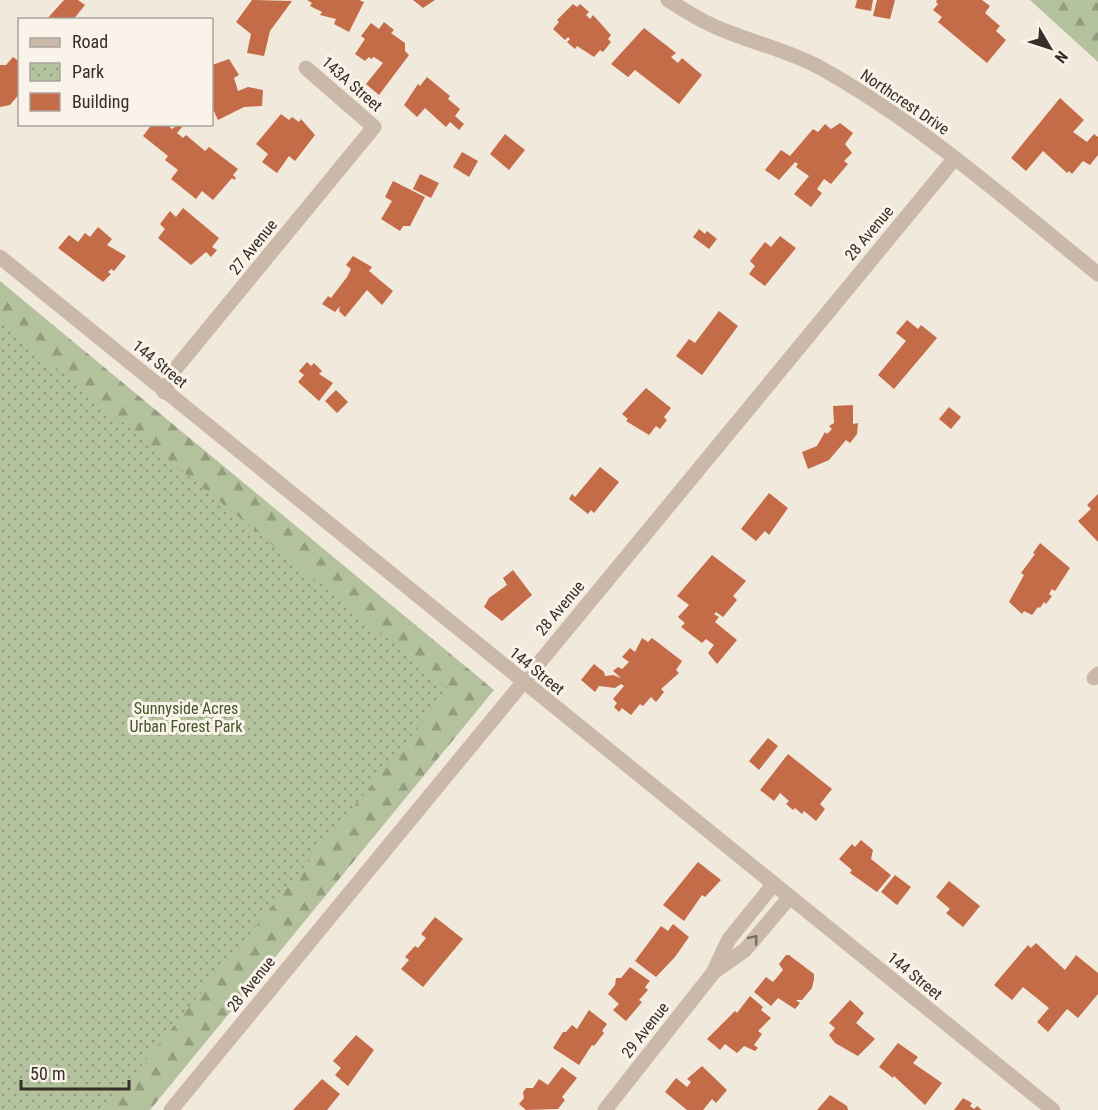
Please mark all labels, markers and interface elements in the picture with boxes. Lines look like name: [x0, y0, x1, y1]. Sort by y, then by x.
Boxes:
legend: [18, 18, 213, 126]
north arrow: [1020, 18, 1080, 78]
text: Road: [72, 31, 108, 52]
text: N: [1051, 47, 1072, 67]
street label: 143A Street: [318, 53, 386, 116]
text: Park: [72, 61, 104, 82]
street label: Northcrest Drive: [857, 65, 953, 139]
text: Building: [72, 91, 129, 112]
street label: 28 Avenue: [841, 202, 897, 264]
street label: 27 Avenue: [225, 216, 281, 278]
street label: 144 Street: [129, 336, 191, 392]
street label: 28 Avenue: [532, 577, 588, 639]
street label: 144 Street: [506, 643, 568, 699]
park label: Sunnyside Acres Urban Forest Park: [130, 699, 243, 736]
one-way arrow: [747, 935, 758, 946]
street label: 144 Street: [884, 948, 946, 1004]
street label: 28 Avenue: [223, 953, 279, 1015]
street label: 29 Avenue: [617, 998, 673, 1062]
scale bar: [21, 1053, 129, 1091]
text: 50 m: [30, 1063, 65, 1084]

